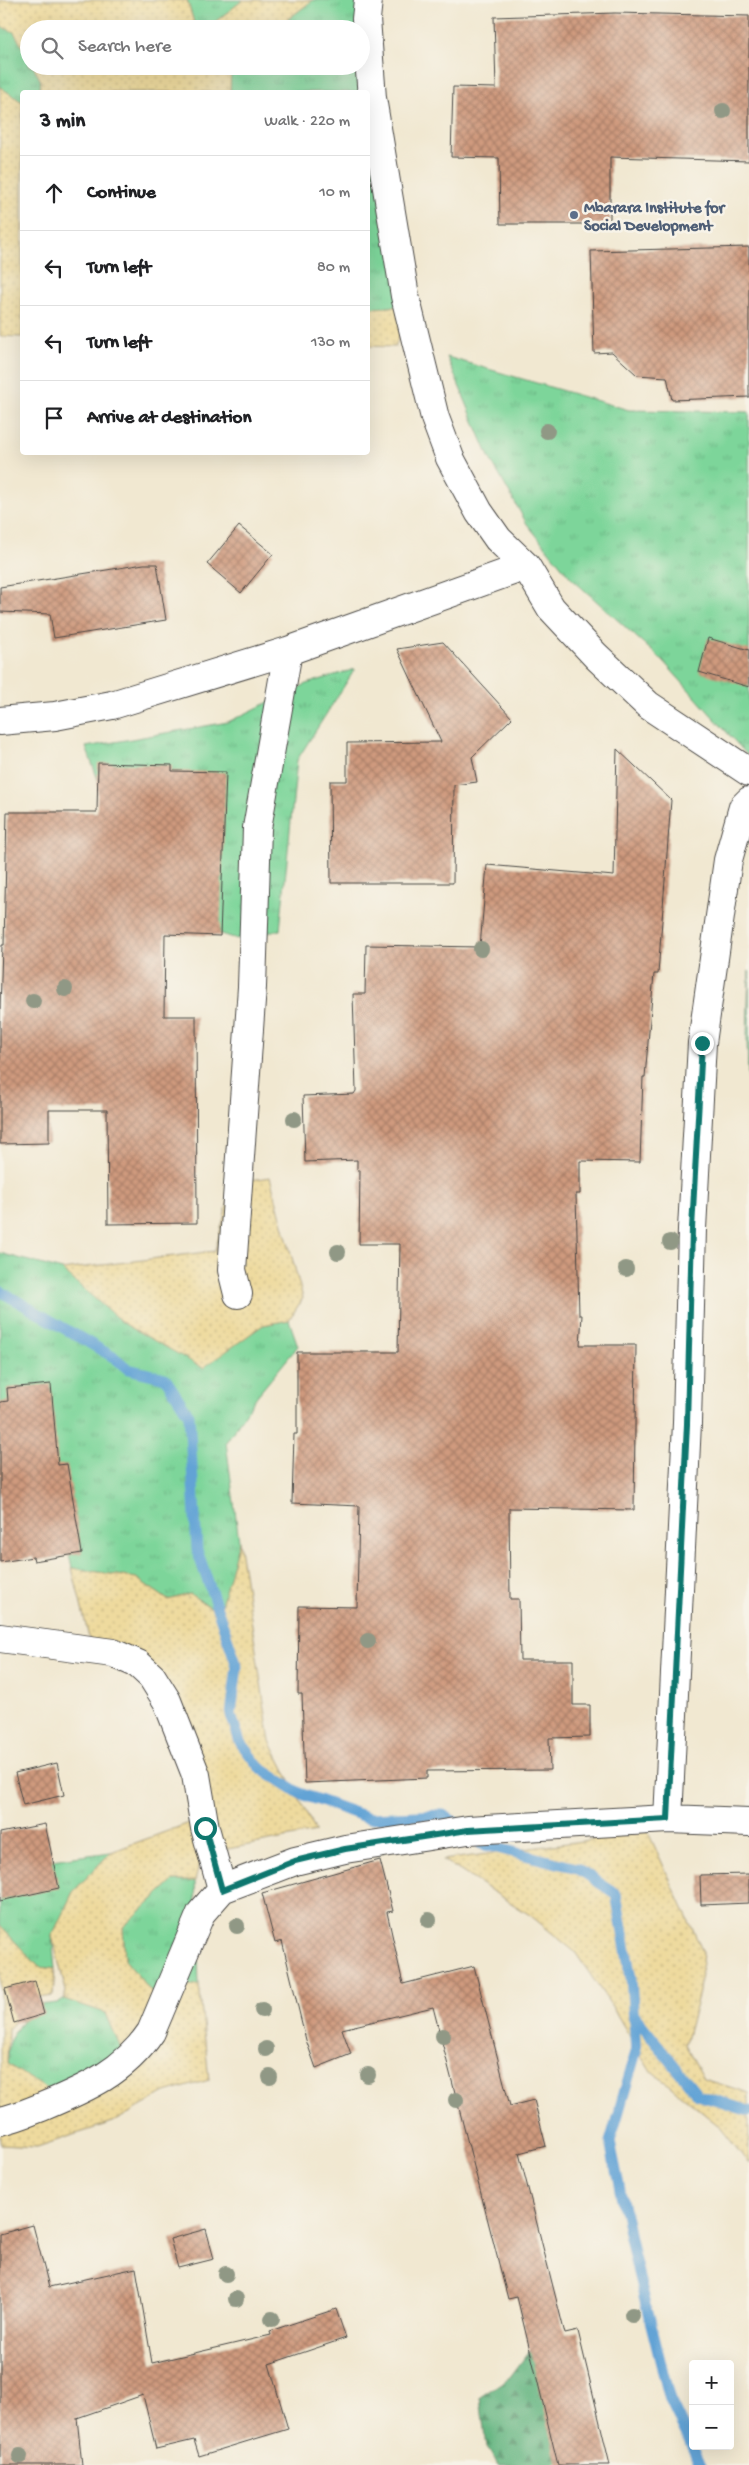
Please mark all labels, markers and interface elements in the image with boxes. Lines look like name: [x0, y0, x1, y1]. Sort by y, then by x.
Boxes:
search box: [20, 20, 370, 75]
icon: search: [38, 34, 66, 62]
text: Search here: [78, 36, 172, 59]
text: 3 min: [40, 110, 85, 135]
text: Walk · 220 m: [264, 113, 350, 132]
icon: ahead: [40, 179, 68, 207]
text: Continue: [87, 182, 156, 205]
text: 10 m: [319, 184, 350, 203]
place label: Mbarara Institute for Social Development: [584, 199, 726, 237]
marker: Mbarara Institute for Social Development: [568, 209, 580, 221]
icon: left: [40, 254, 68, 282]
text: Turn left: [87, 257, 151, 280]
text: 80 m: [317, 259, 350, 278]
icon: left: [40, 329, 68, 357]
text: Turn left: [87, 332, 151, 355]
text: 130 m: [311, 334, 350, 353]
icon: arrive: [40, 404, 68, 432]
text: Arrive at destination: [87, 407, 251, 430]
route end: [691, 1032, 714, 1055]
route start: [194, 1817, 217, 1840]
map controls: [689, 2360, 734, 2450]
button: +: [689, 2360, 734, 2405]
button: −: [689, 2405, 734, 2450]

